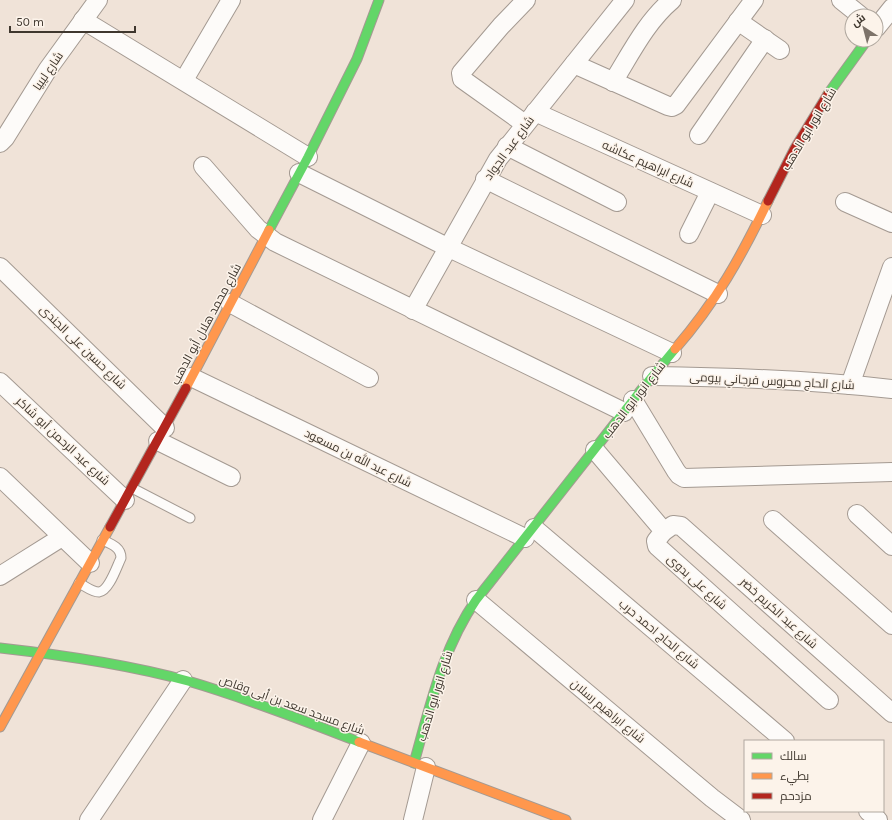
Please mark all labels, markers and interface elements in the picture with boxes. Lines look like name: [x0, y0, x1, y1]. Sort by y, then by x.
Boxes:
scale bar: [10, 8, 135, 34]
north arrow: [844, 8, 884, 48]
text: ش: [849, 11, 868, 30]
text: 50 m: [16, 15, 44, 29]
street label: شارع ليبيا: [30, 49, 67, 94]
street label: شارع انور ابو الدهب: [779, 85, 840, 173]
street label: شارع عبد الجواد: [481, 113, 538, 183]
street label: شارع ابراهيم عكاشه: [600, 138, 696, 191]
street label: شارع محمد هلال أبو الدهب: [167, 260, 245, 388]
street label: شارع حسين على الجندى: [36, 302, 129, 393]
street label: شارع انور ابو الدهب: [600, 359, 669, 442]
street label: شارع الحاج محروس فرجاني بيومى: [689, 370, 855, 395]
street label: شارع عبد الرحمن أبو شاكر: [12, 393, 113, 489]
street label: شارع عبد الله بن مسعود: [302, 425, 414, 491]
street label: شارع على بدوى: [664, 552, 730, 613]
street label: شارع عبد الكريم خضر: [736, 574, 821, 652]
street label: شارع الحاج احمد حرب: [615, 596, 702, 672]
street label: شارع انور ابو الدهب: [415, 649, 456, 743]
street label: شارع مسجد سعد بن أبى وقاص: [217, 671, 367, 739]
street label: شارع ابراهيم رسلان: [567, 676, 648, 747]
legend: [744, 740, 884, 812]
text: سالك: [780, 749, 807, 763]
text: بطيء: [780, 769, 809, 786]
text: مزدحم: [780, 789, 812, 804]

